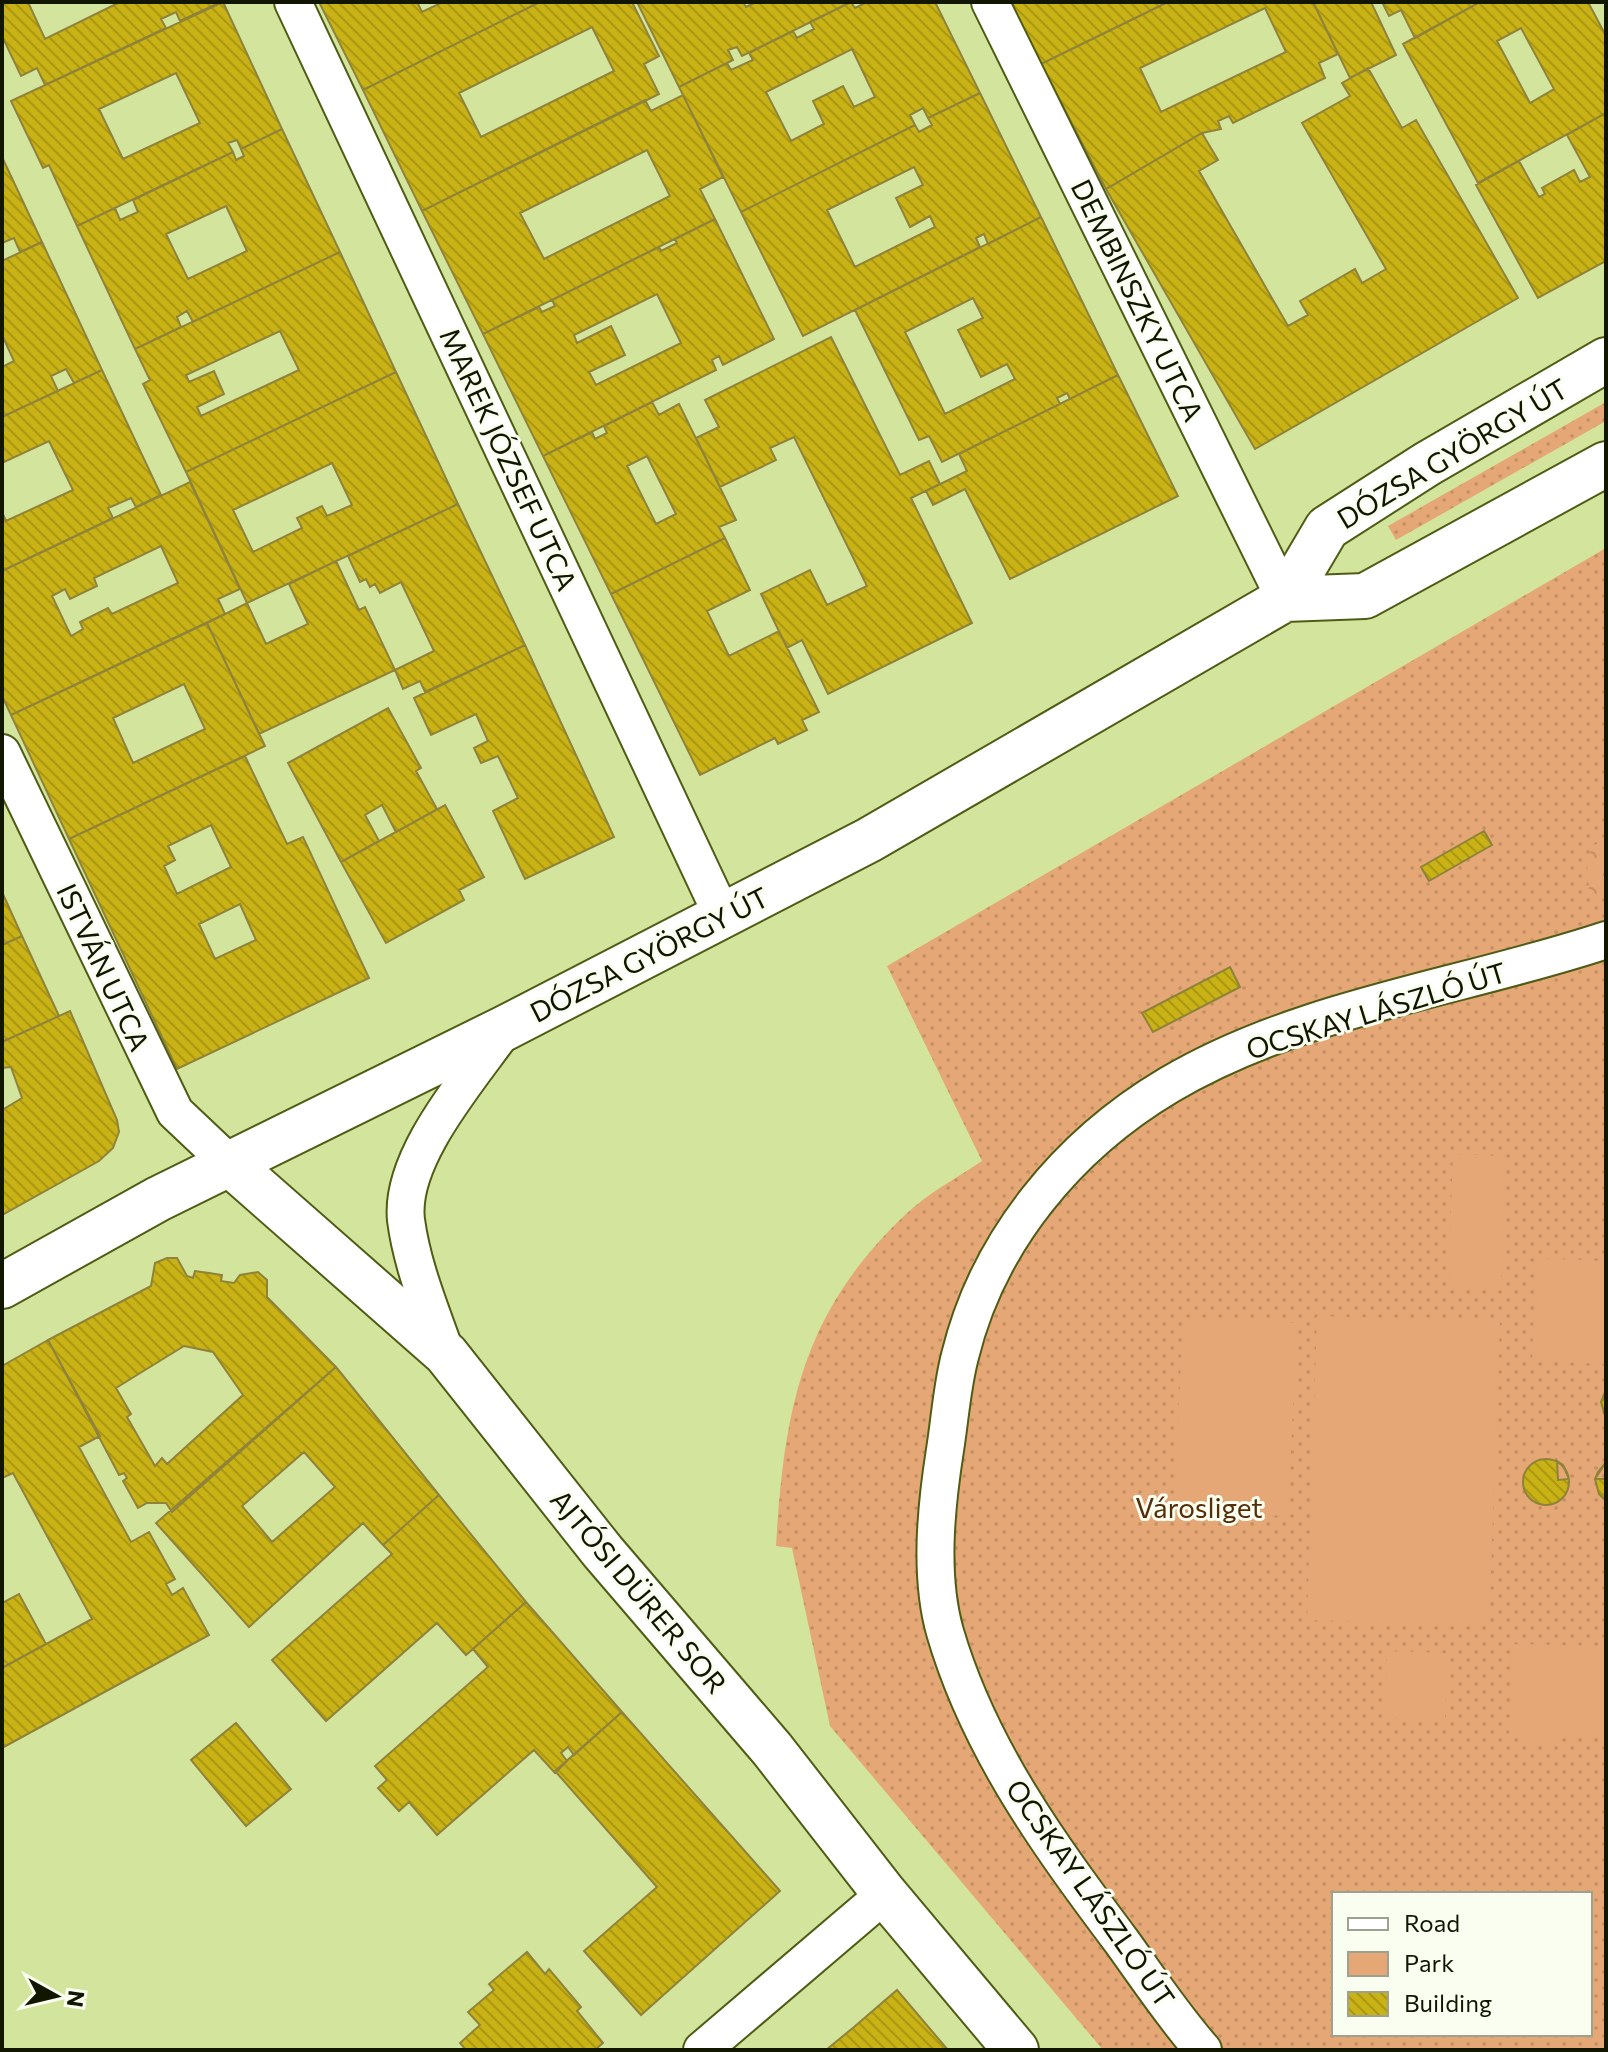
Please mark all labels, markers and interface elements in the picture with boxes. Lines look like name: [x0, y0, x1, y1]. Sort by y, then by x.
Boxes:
street label: DEMBINSZKY UTCA: [1065, 174, 1211, 426]
street label: MAREK JÓZSEF UTCA: [433, 322, 585, 596]
street label: DÓZSA GYÖRGY ÚT: [1330, 371, 1574, 535]
street label: ISTVÁN UTCA: [50, 878, 158, 1056]
street label: DÓZSA GYÖRGY ÚT: [524, 879, 774, 1029]
street label: OCSKAY LÁSZLÓ ÚT: [1242, 954, 1510, 1066]
street label: AJTÓSI DÜRER SOR: [544, 1482, 734, 1700]
park label: Városliget: [1135, 1490, 1263, 1524]
street label: OCSKAY LÁSZLÓ ÚT: [1000, 1772, 1183, 2014]
legend: [1332, 1892, 1592, 2036]
text: Road: [1404, 1908, 1460, 1937]
text: Park: [1404, 1948, 1454, 1977]
north arrow: [16, 1956, 96, 2036]
text: Building: [1404, 1988, 1492, 2017]
text: N: [62, 1989, 91, 2009]

